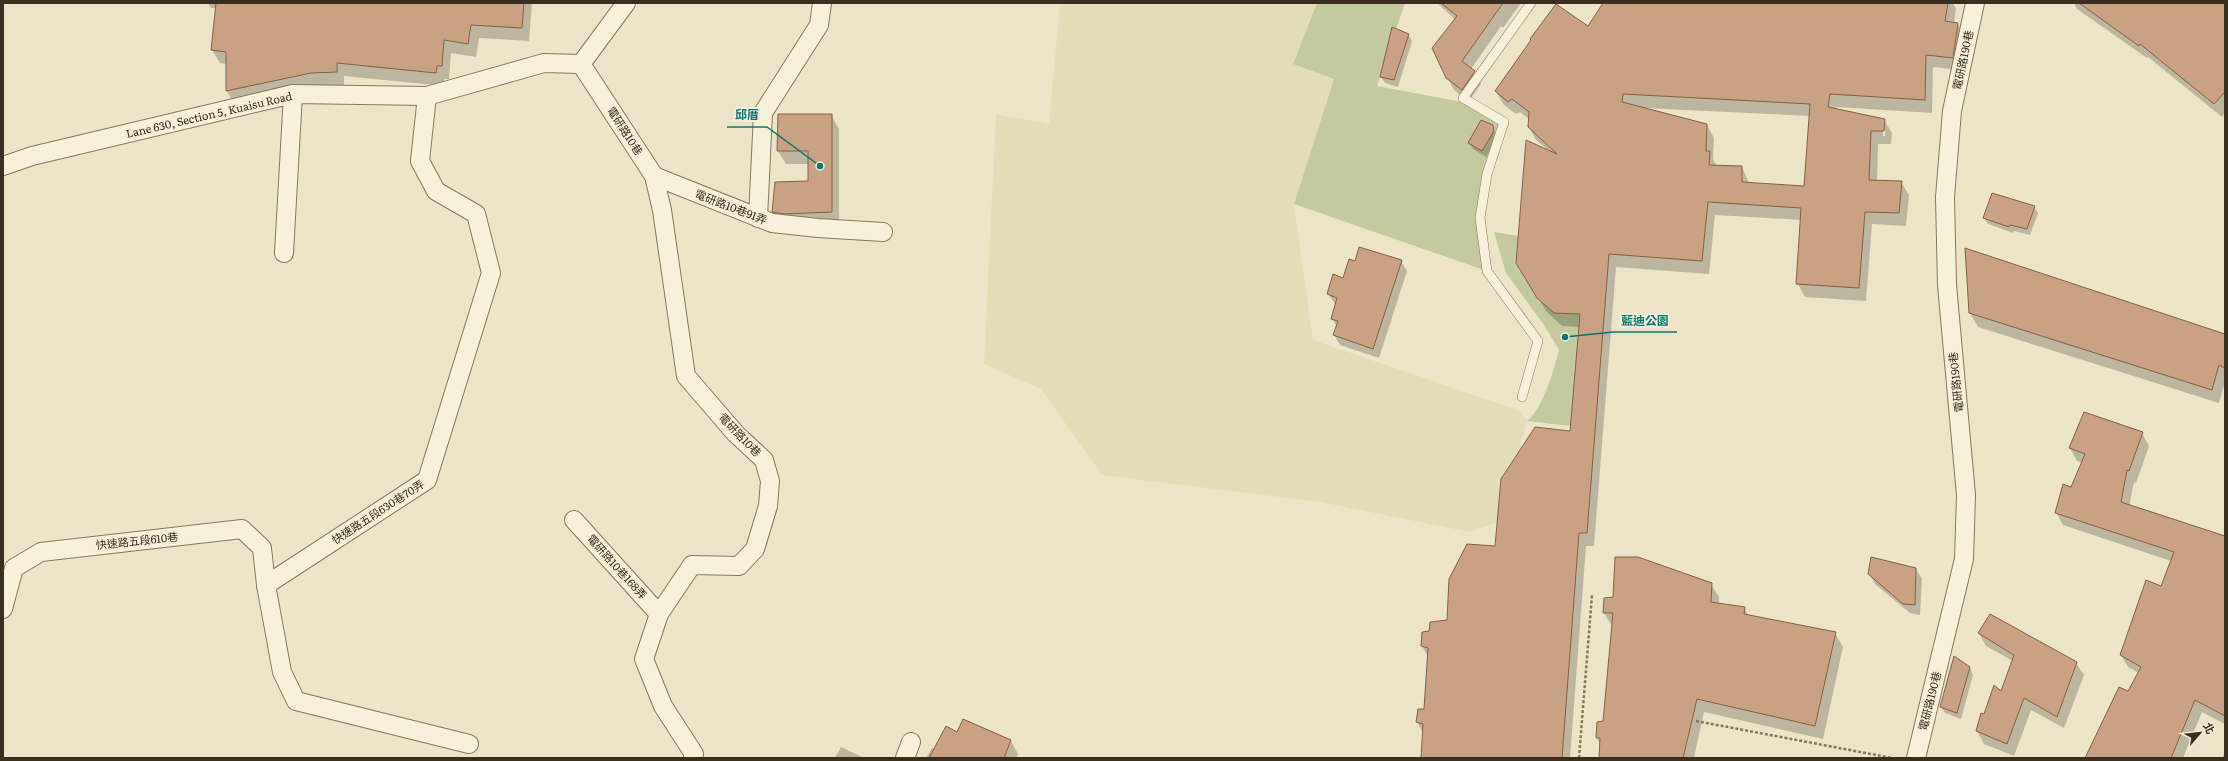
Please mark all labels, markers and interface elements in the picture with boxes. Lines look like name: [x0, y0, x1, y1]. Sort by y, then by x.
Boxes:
street label: 電研路190巷: [1948, 28, 1976, 91]
street label: Lane 630, Section 5, Kuaisu Road: [124, 87, 294, 141]
street label: 電研路10巷: [604, 103, 647, 158]
callout: 邱厝: [727, 103, 767, 127]
text: 邱厝: [735, 105, 759, 123]
street label: 電研路10巷91弄: [693, 185, 770, 227]
callout: 藍迪公園: [1613, 308, 1677, 332]
text: 藍迪公園: [1621, 311, 1669, 329]
street label: 電研路190巷: [1944, 351, 1966, 413]
street label: 電研路10巷: [716, 409, 766, 460]
street label: 快速路五段630巷70弄: [328, 475, 427, 547]
street label: 快速路五段610巷: [95, 528, 179, 552]
street label: 電研路10巷168弄: [584, 530, 651, 602]
street label: 電研路190巷: [1914, 669, 1944, 732]
north arrow: [2180, 713, 2220, 753]
text: 北: [2200, 719, 2219, 736]

